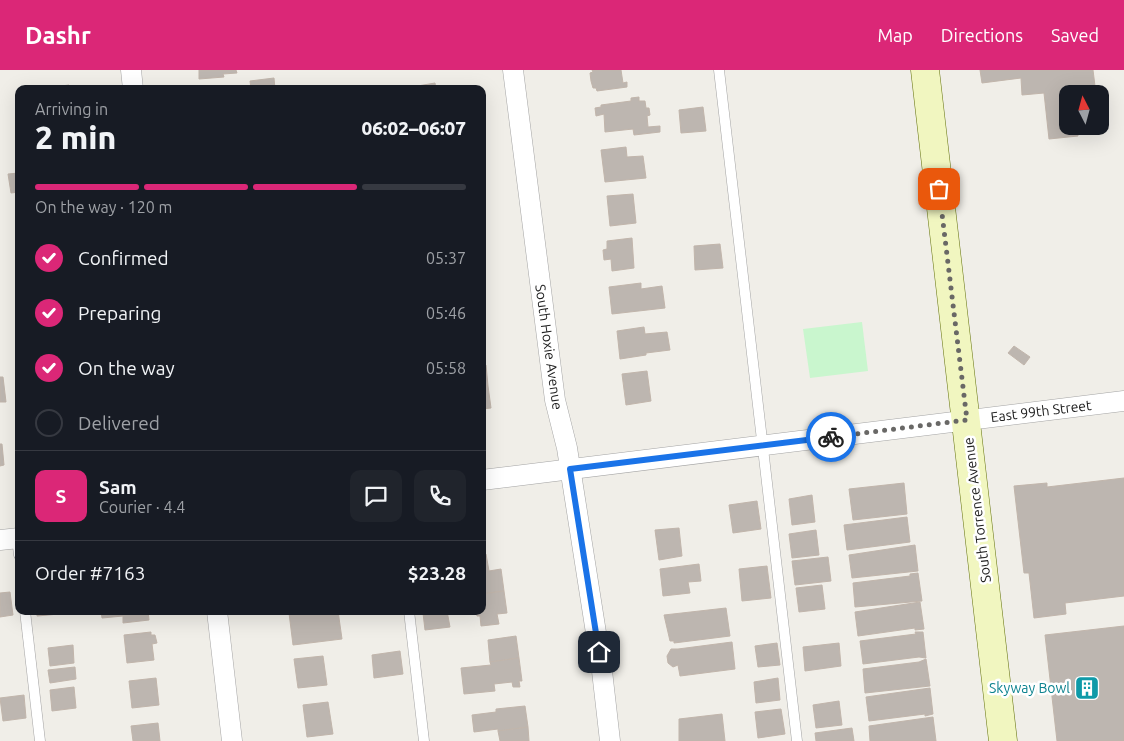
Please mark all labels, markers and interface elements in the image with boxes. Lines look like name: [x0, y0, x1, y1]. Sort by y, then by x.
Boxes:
text: Dashr: [25, 22, 91, 49]
text: Map: [877, 25, 913, 45]
text: Directions: [941, 25, 1023, 45]
text: Saved: [1051, 25, 1099, 45]
north arrow: [1059, 85, 1109, 135]
map controls: [1059, 85, 1109, 135]
text: Arriving in: [35, 100, 108, 118]
text: 06:02–06:07: [361, 117, 466, 139]
text: 2 min: [35, 119, 116, 155]
pin: [918, 168, 960, 210]
icon: bag: [925, 175, 953, 203]
text: On the way · 120 m: [35, 198, 172, 216]
icon: check: [35, 244, 63, 272]
text: Confirmed: [78, 247, 169, 269]
text: 05:37: [426, 249, 466, 267]
street label: South Hoxie Avenue: [532, 283, 566, 411]
icon: check: [35, 299, 63, 327]
text: Preparing: [78, 302, 162, 324]
text: 05:46: [426, 304, 466, 322]
icon: check: [35, 354, 63, 382]
text: On the way: [78, 357, 175, 379]
text: 05:58: [426, 359, 466, 377]
street label: East 99th Street: [990, 397, 1093, 425]
text: Delivered: [78, 412, 160, 434]
courier: [806, 412, 856, 462]
icon: bike: [817, 423, 845, 451]
street label: South Torrence Avenue: [960, 436, 994, 584]
button: chat: [350, 470, 402, 522]
button: phone: [414, 470, 466, 522]
text: Sam: [99, 476, 137, 498]
text: S: [56, 485, 66, 507]
text: Courier · 4.4: [99, 498, 185, 516]
text: Order #7163: [35, 562, 145, 584]
text: $23.28: [408, 562, 466, 584]
pin: [578, 631, 620, 673]
icon: home: [585, 638, 613, 666]
building icon: Skyway Bowl: [1074, 675, 1100, 701]
place label: Skyway Bowl: [989, 680, 1070, 696]

